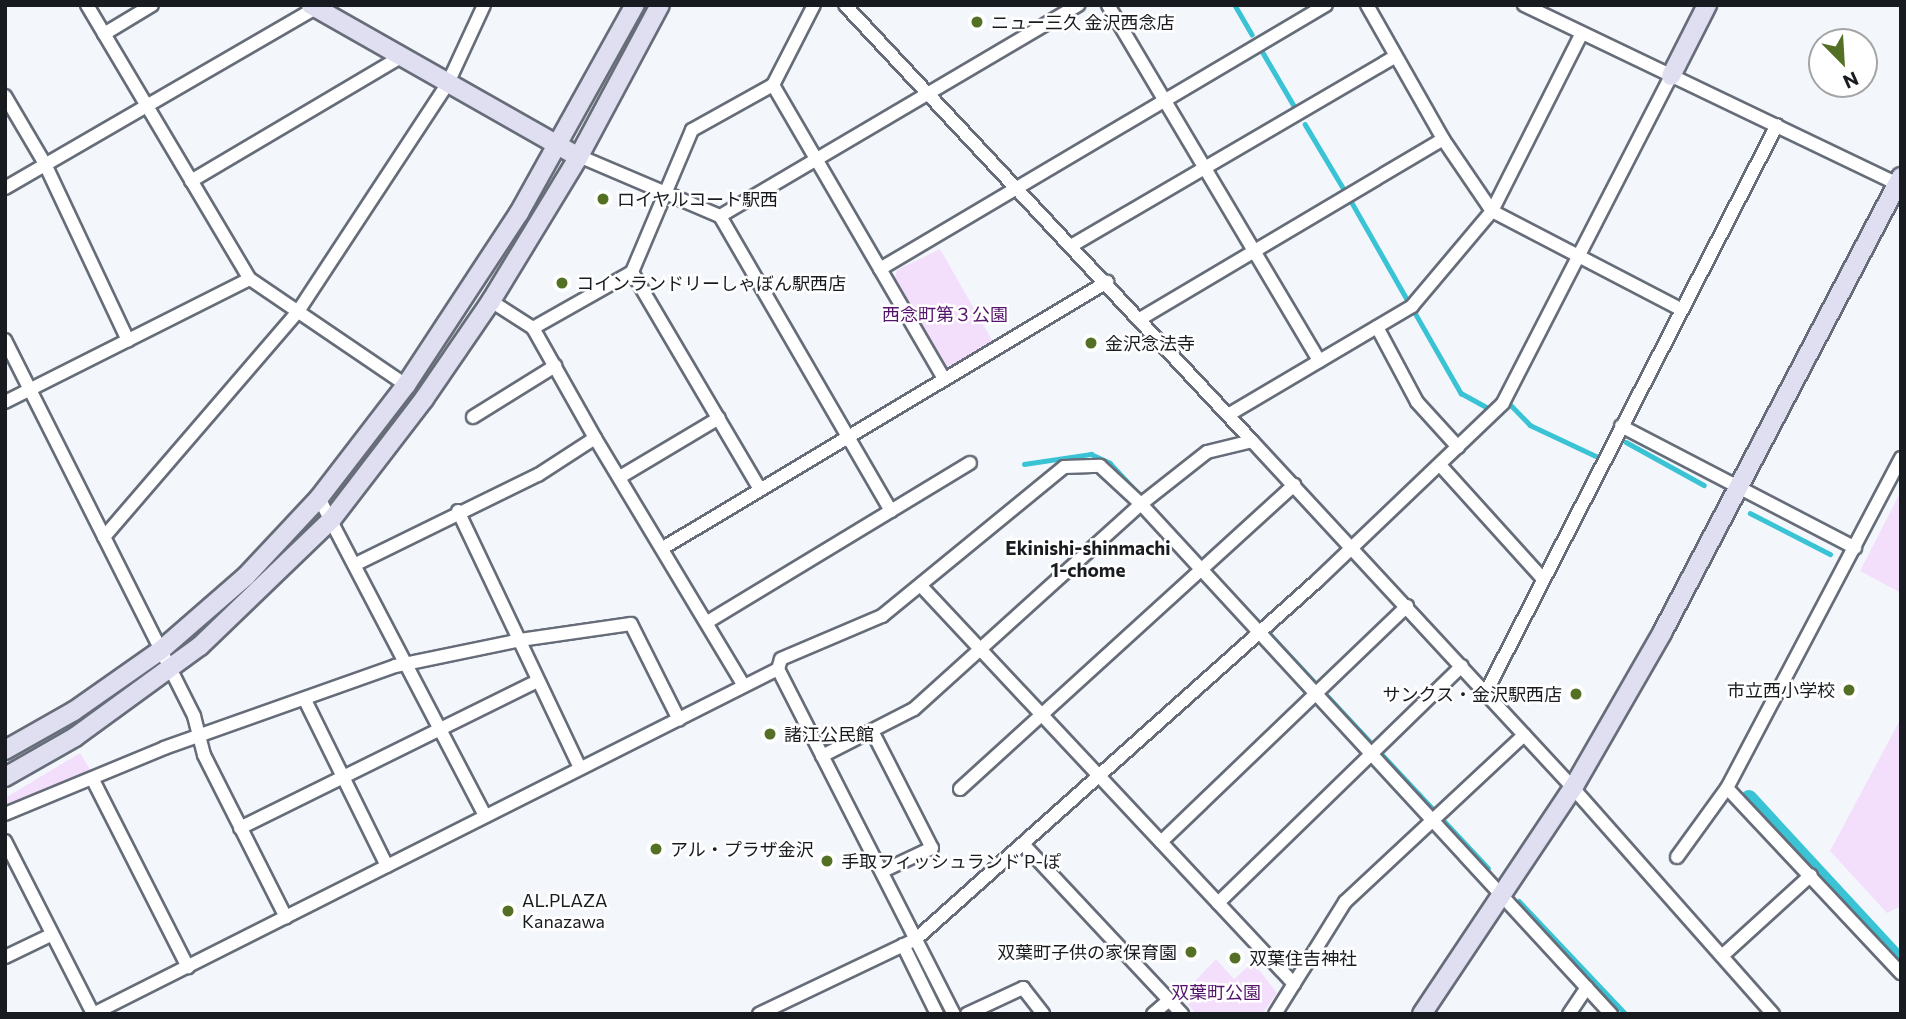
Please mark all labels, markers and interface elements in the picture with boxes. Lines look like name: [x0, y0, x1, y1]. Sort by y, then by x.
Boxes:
place label: ニュー三久 金沢西念店: [991, 11, 1174, 33]
marker: ニュー三久 金沢西念店: [969, 14, 985, 30]
north arrow: [1808, 28, 1878, 98]
text: N: [1840, 67, 1862, 94]
place label: ロイヤルコート駅西: [617, 188, 779, 210]
marker: ロイヤルコート駅西: [595, 191, 611, 207]
place label: コインランドリーしゃぼん駅西店: [576, 272, 846, 294]
marker: コインランドリーしゃぼん駅西店: [554, 275, 570, 291]
park label: 西念町第３公園: [882, 303, 1008, 325]
place label: 金沢念法寺: [1105, 332, 1195, 354]
marker: 金沢念法寺: [1083, 335, 1099, 351]
district label: Ekinishi-shinmachi 1-chome: [1005, 537, 1171, 581]
place label: 市立西小学校: [1727, 679, 1835, 701]
marker: 市立西小学校: [1841, 682, 1857, 698]
place label: サンクス・金沢駅西店: [1382, 683, 1562, 705]
marker: サンクス・金沢駅西店: [1568, 686, 1584, 702]
place label: 諸江公民館: [784, 723, 874, 745]
marker: 諸江公民館: [762, 726, 778, 742]
place label: アル・プラザ金沢: [670, 838, 814, 860]
marker: アル・プラザ金沢: [648, 841, 664, 857]
place label: 手取フィッシュランド P-ぽ: [841, 850, 1061, 872]
marker: 手取フィッシュランド P-ぽ: [819, 853, 835, 869]
place label: AL.PLAZA Kanazawa: [522, 890, 607, 932]
marker: AL.PLAZA Kanazawa: [500, 903, 516, 919]
place label: 双葉町子供の家保育園: [997, 941, 1177, 963]
marker: 双葉町子供の家保育園: [1183, 944, 1199, 960]
place label: 双葉住吉神社: [1249, 947, 1357, 969]
marker: 双葉住吉神社: [1227, 950, 1243, 966]
park label: 双葉町公園: [1171, 981, 1261, 1003]

